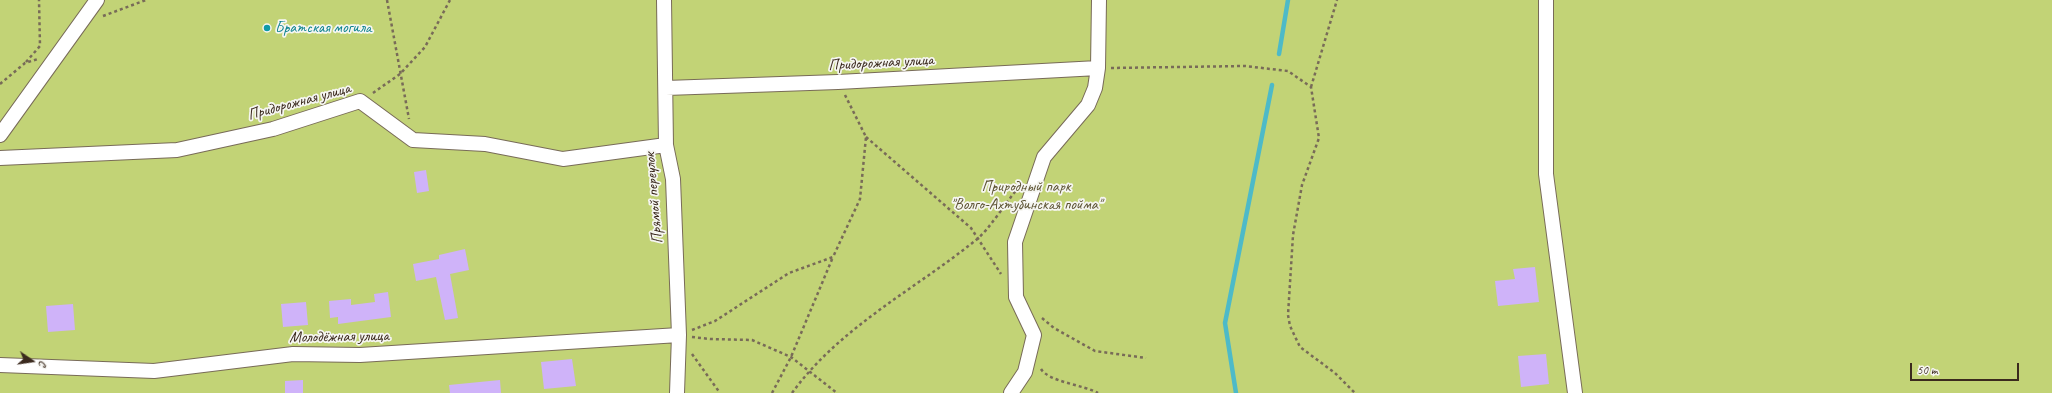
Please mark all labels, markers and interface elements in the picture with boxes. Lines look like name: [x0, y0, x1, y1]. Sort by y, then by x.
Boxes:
place label: Братская могила: [275, 18, 371, 38]
marker: Братская могила: [262, 23, 272, 33]
street label: Придорожная улица: [828, 51, 934, 75]
street label: Придорожная улица: [246, 79, 352, 125]
street label: Прямой переулок: [640, 152, 668, 244]
park label: Природный парк "Волго-Ахтубинская пойма": [950, 177, 1102, 215]
street label: Молодёжная улица: [289, 327, 389, 347]
north arrow: [12, 341, 52, 381]
scale bar: [1912, 355, 2021, 381]
text: С: [36, 359, 51, 368]
text: 50 m: [1917, 362, 1937, 378]

